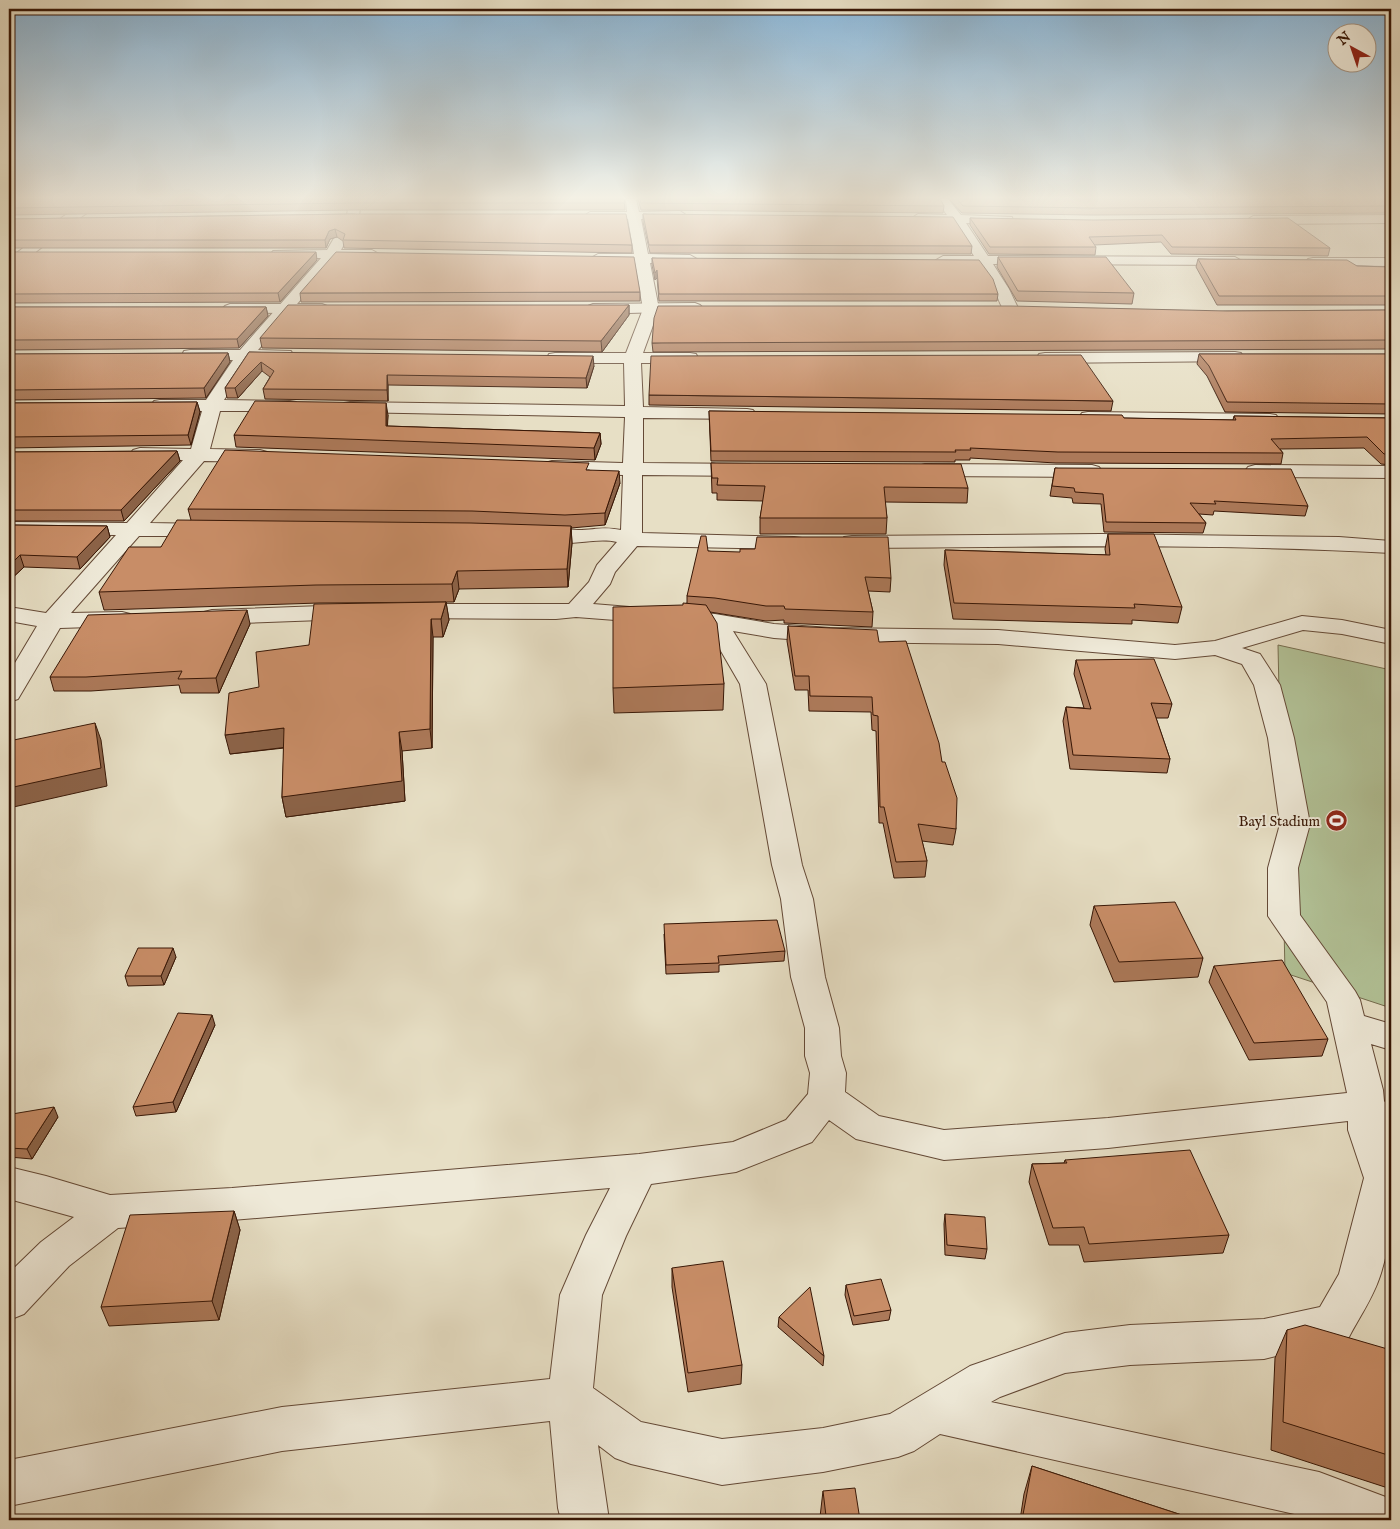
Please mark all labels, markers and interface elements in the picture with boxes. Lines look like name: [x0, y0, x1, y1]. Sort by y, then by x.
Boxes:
north arrow: [1328, 22, 1378, 72]
text: N: [1333, 28, 1355, 50]
sports icon: Bayl Stadium: [1324, 809, 1348, 833]
place label: Bayl Stadium: [1239, 812, 1320, 831]

